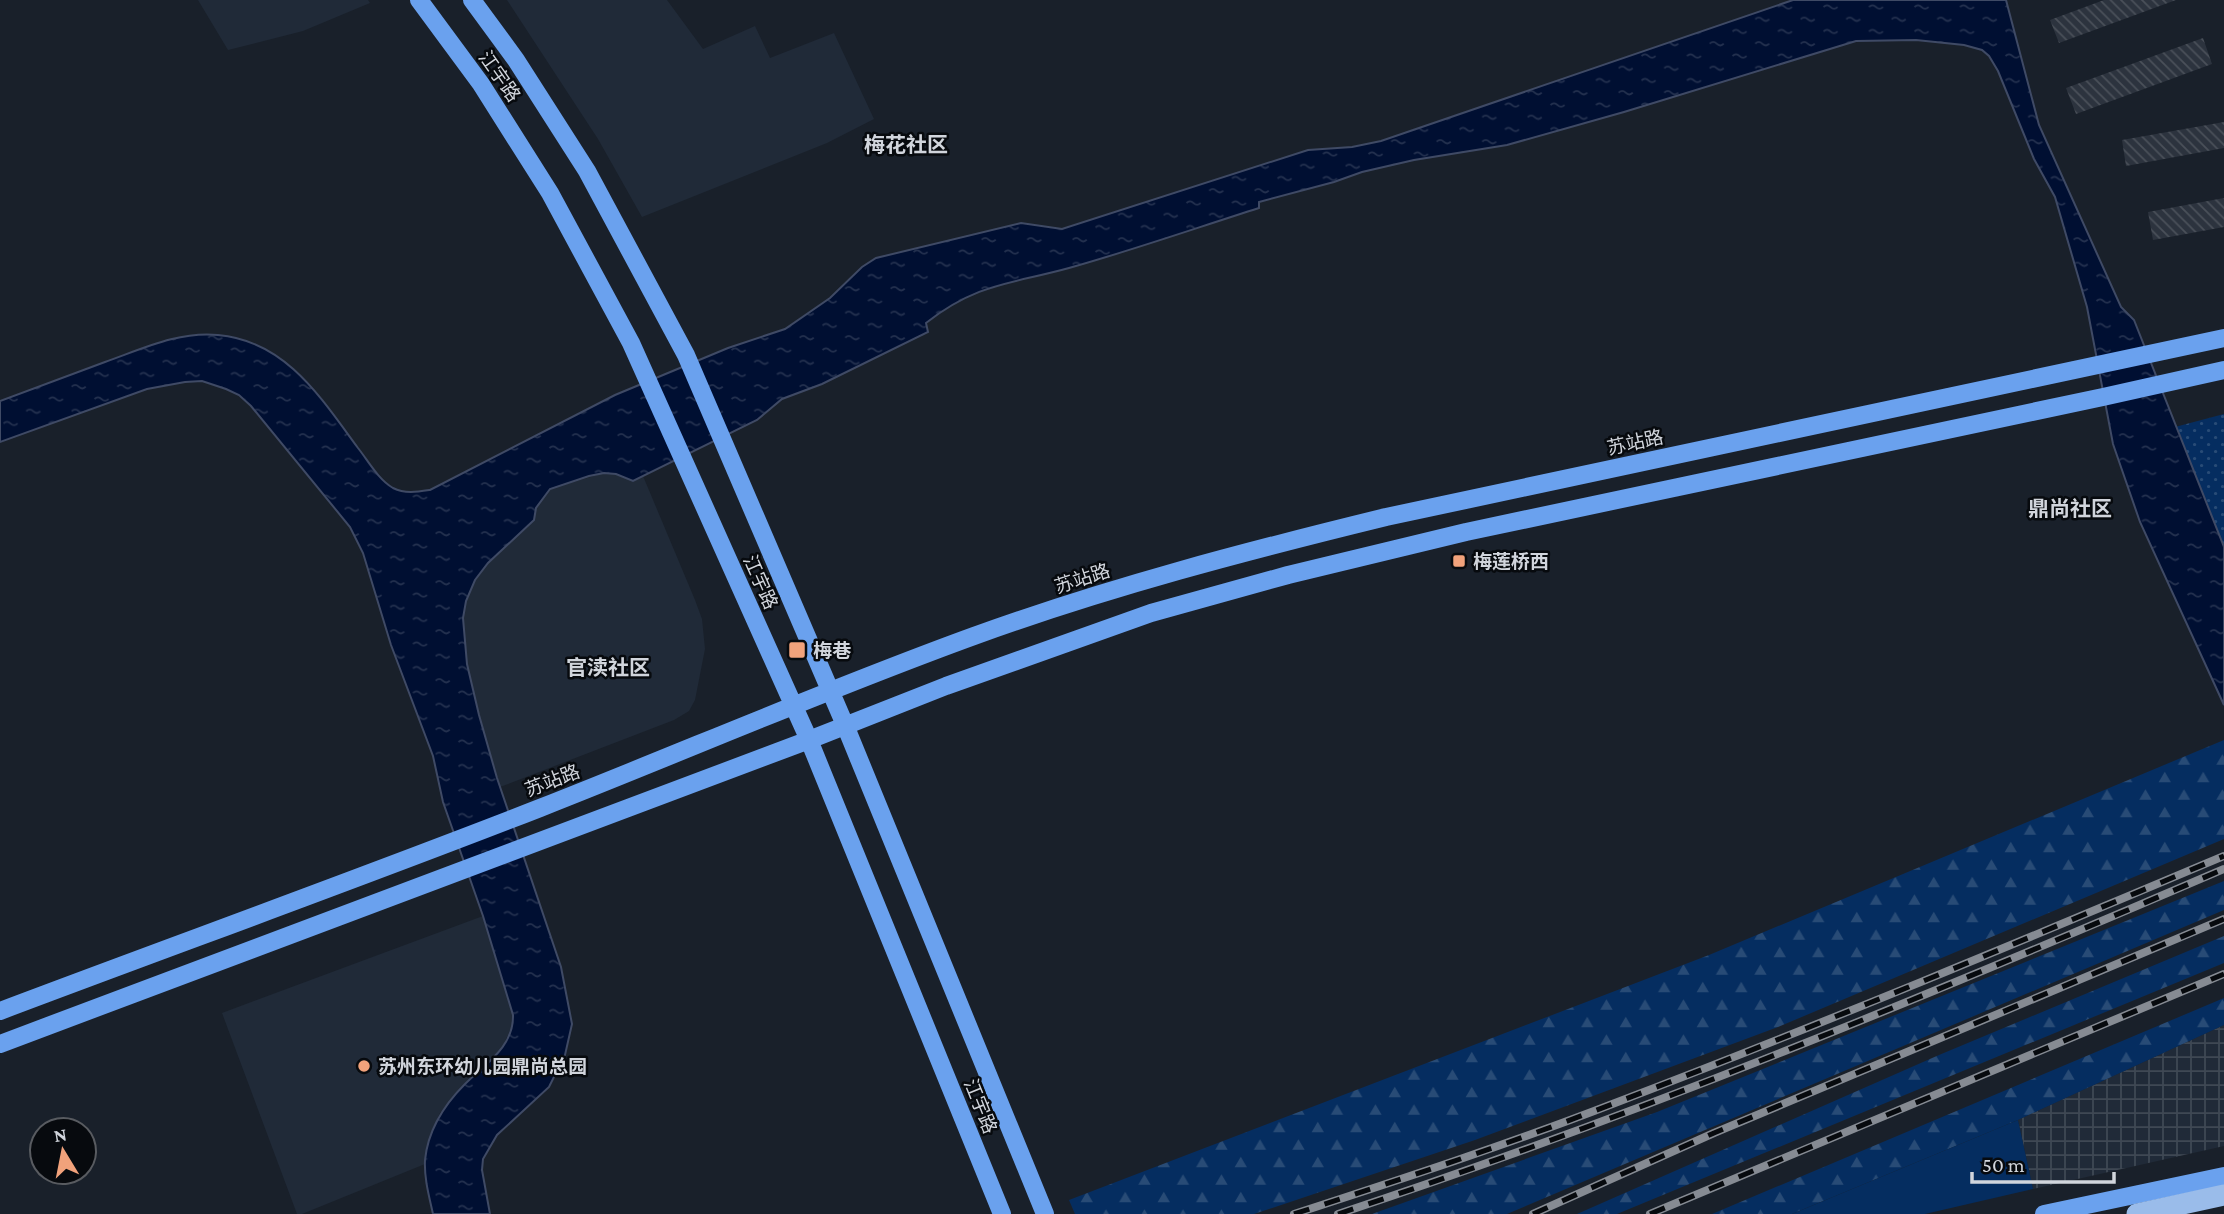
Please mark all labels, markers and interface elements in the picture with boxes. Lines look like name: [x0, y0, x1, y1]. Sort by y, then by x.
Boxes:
street label: 江宇路: [475, 47, 525, 106]
district label: 梅花社区: [864, 133, 948, 157]
street label: 苏站路: [1605, 426, 1665, 459]
district label: 鼎尚社区: [2028, 497, 2112, 521]
place label: 梅莲桥西: [1473, 551, 1549, 572]
street label: 江宇路: [739, 552, 782, 613]
marker: 梅莲桥西: [1451, 553, 1467, 569]
street label: 苏站路: [1052, 560, 1113, 597]
marker: 梅巷: [787, 640, 807, 660]
place label: 梅巷: [813, 640, 852, 661]
district label: 官渎社区: [566, 656, 650, 680]
street label: 苏站路: [522, 760, 583, 800]
place label: 苏州东环幼儿园鼎尚总园: [378, 1056, 587, 1077]
marker: 苏州东环幼儿园鼎尚总园: [356, 1058, 372, 1074]
street label: 江宇路: [960, 1076, 1001, 1137]
north arrow: [28, 1116, 98, 1186]
text: N: [52, 1123, 68, 1146]
scale bar: [1972, 1140, 2114, 1184]
text: 50 m: [1982, 1153, 2025, 1177]

